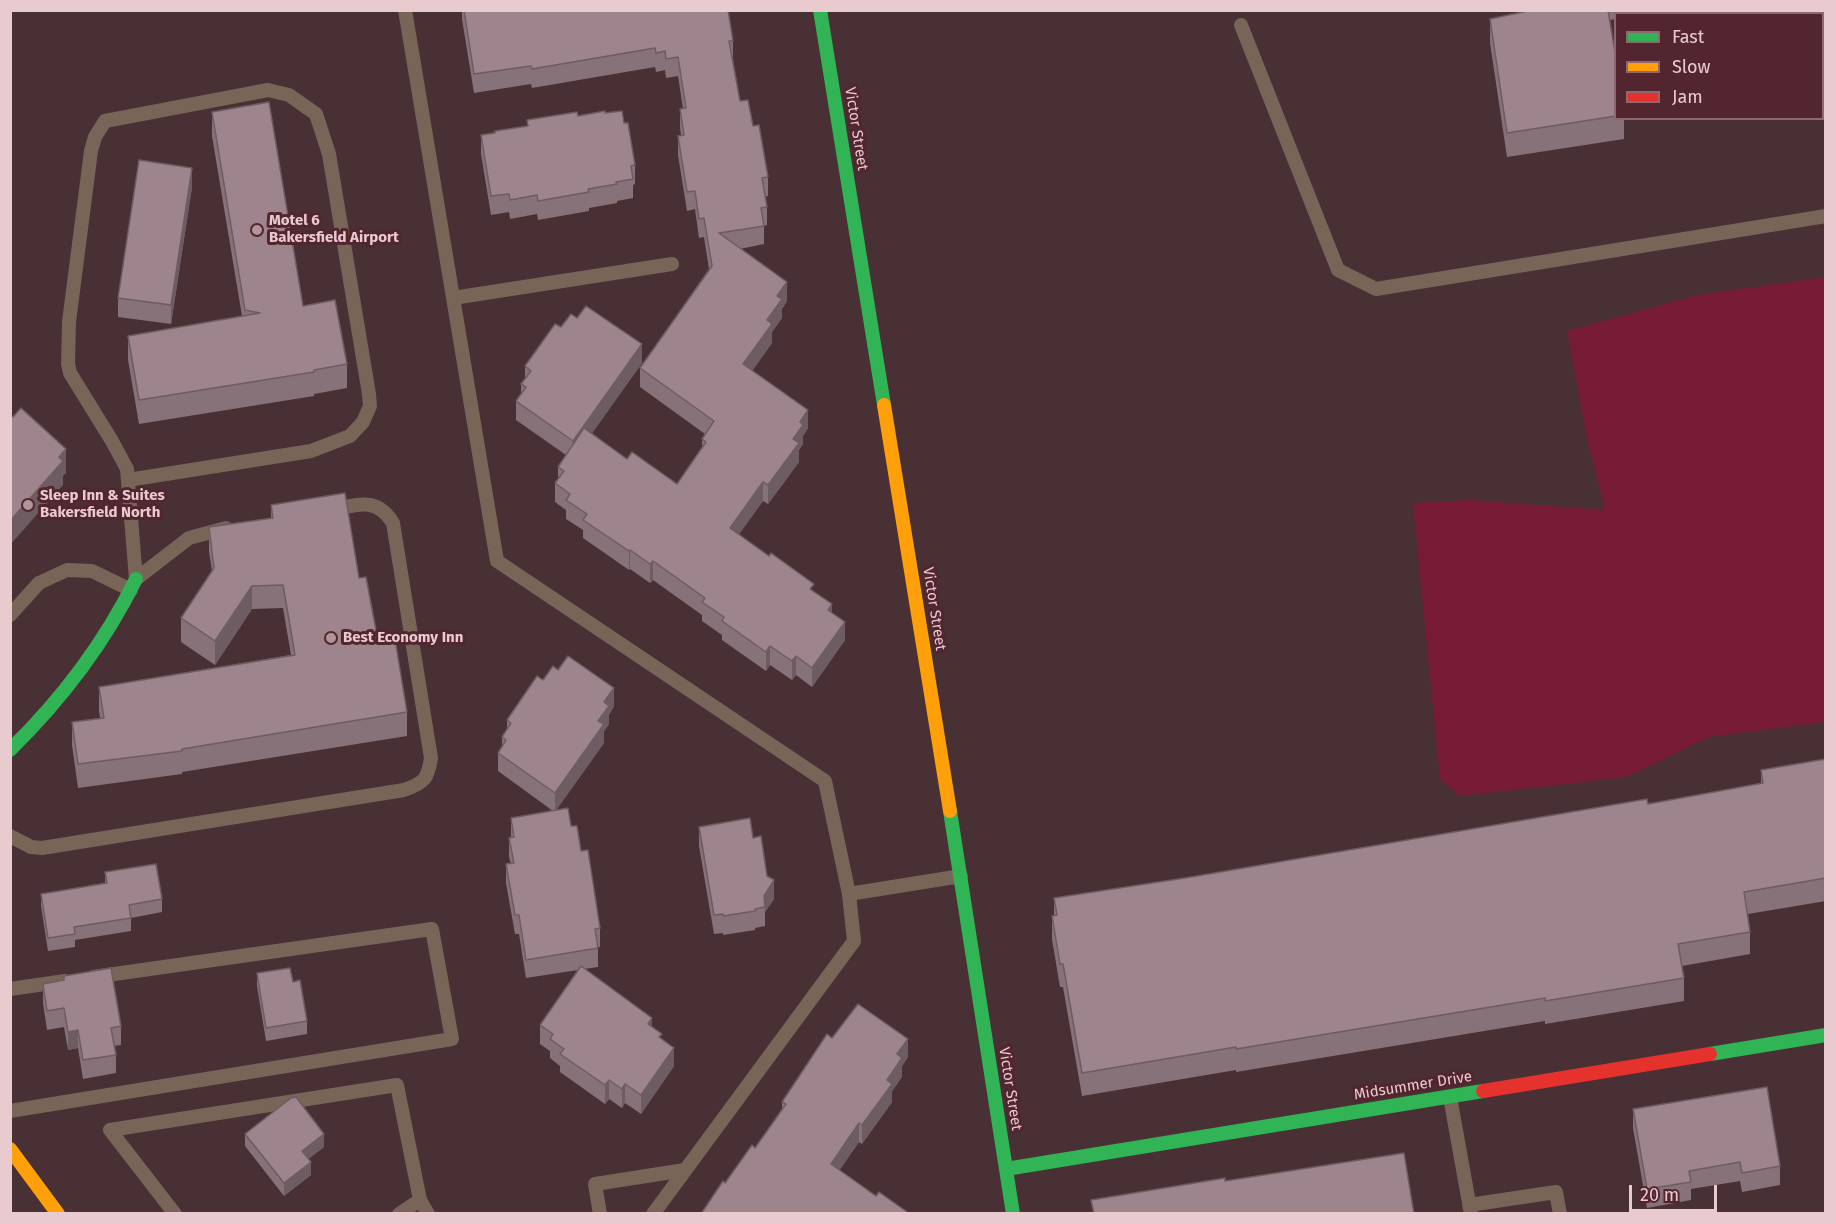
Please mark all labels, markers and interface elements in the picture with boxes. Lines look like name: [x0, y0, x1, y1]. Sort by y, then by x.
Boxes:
legend: [1614, 12, 1824, 120]
text: Fast: [1672, 26, 1704, 48]
text: Slow: [1672, 56, 1710, 78]
street label: Victor Street: [841, 86, 871, 172]
text: Jam: [1672, 86, 1703, 108]
place label: Motel 6 Bakersfield Airport: [269, 212, 399, 247]
marker: Motel 6 Bakersfield Airport: [250, 223, 264, 237]
place label: Sleep Inn & Suites Bakersfield North: [40, 487, 165, 522]
marker: Sleep Inn & Suites Bakersfield North: [21, 498, 35, 512]
street label: Victor Street: [919, 566, 949, 652]
place label: Best Economy Inn: [343, 629, 463, 647]
marker: Best Economy Inn: [324, 631, 338, 645]
street label: Victor Street: [995, 1046, 1025, 1132]
street label: Midsummer Drive: [1353, 1068, 1473, 1104]
scale bar: [1632, 1173, 1720, 1211]
text: 20 m: [1640, 1184, 1679, 1206]

